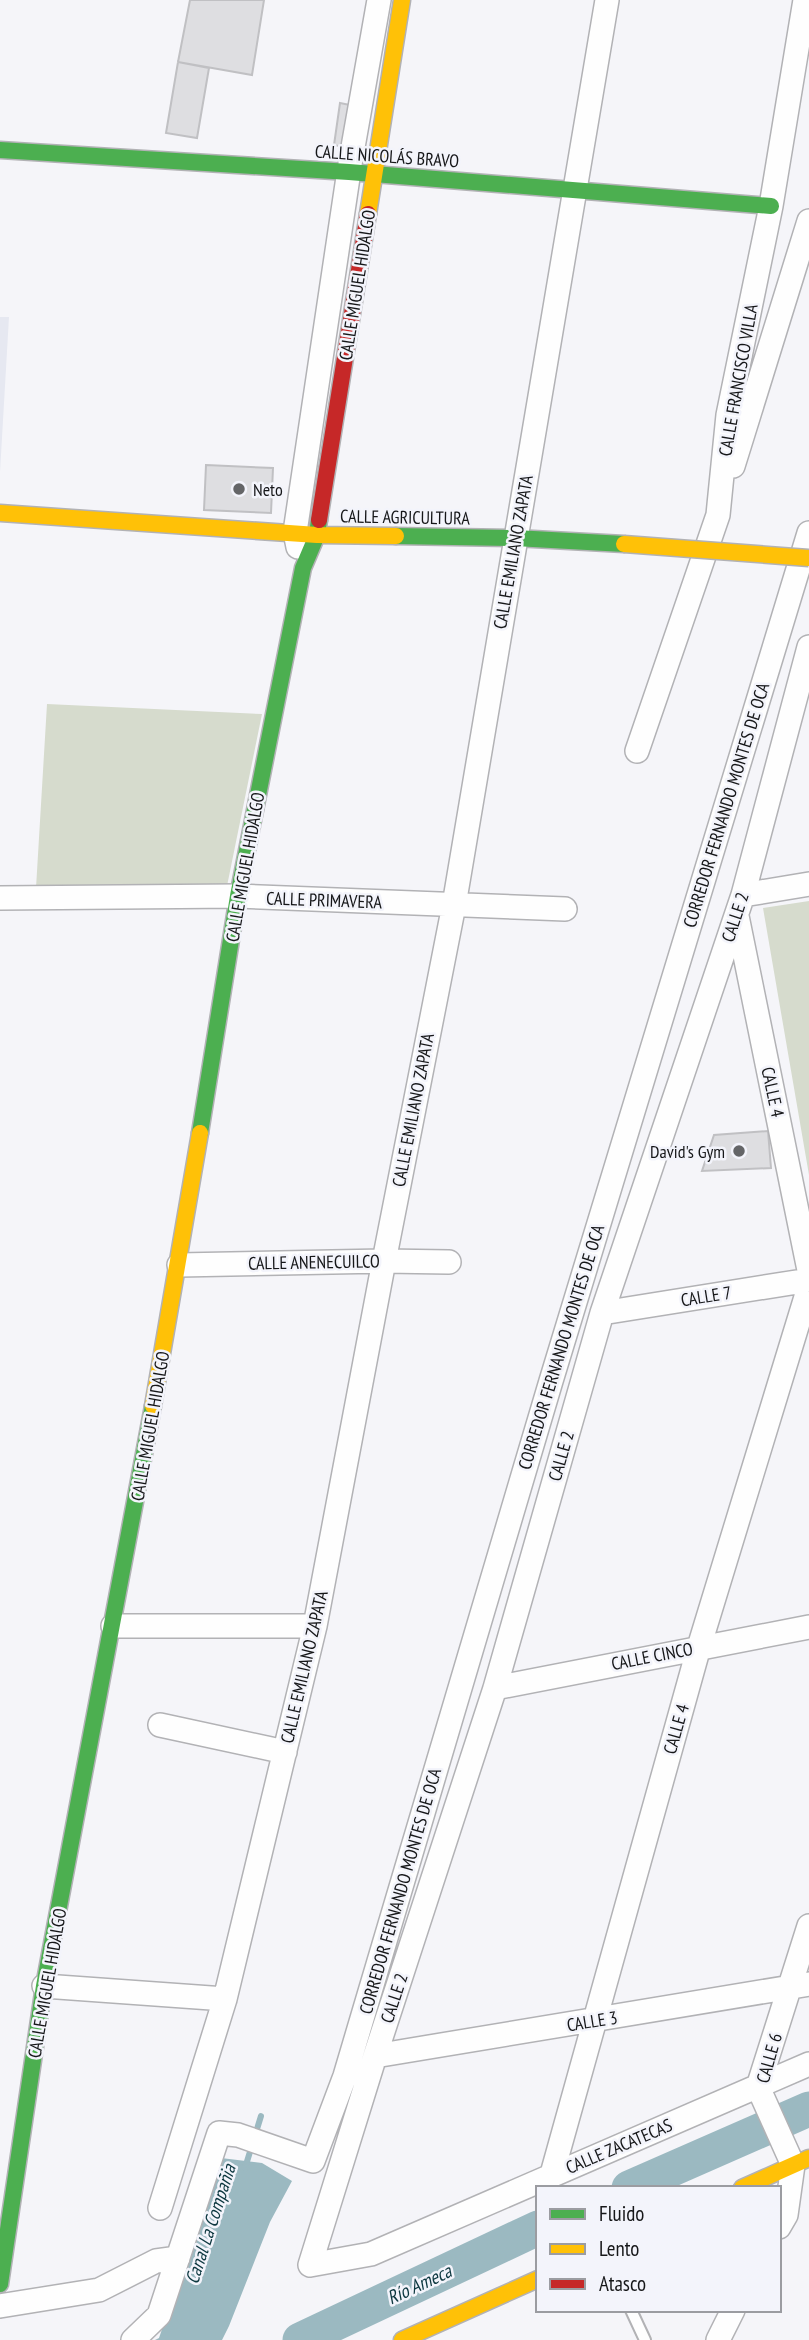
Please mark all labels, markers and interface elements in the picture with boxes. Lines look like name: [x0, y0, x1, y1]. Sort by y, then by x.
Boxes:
street label: CALLE NICOLÁS BRAVO: [314, 139, 460, 173]
street label: CALLE MIGUEL HIDALGO: [334, 208, 380, 362]
street label: CALLE FRANCISCO VILLA: [713, 302, 763, 458]
street label: CALLE EMILIANO ZAPATA: [488, 473, 538, 631]
place label: Neto: [253, 478, 283, 501]
marker: Neto: [231, 481, 247, 497]
street label: CALLE AGRICULTURA: [340, 504, 470, 530]
street label: CORREDOR FERNANDO MONTES DE OCA: [678, 679, 774, 930]
street label: CALLE MIGUEL HIDALGO: [221, 790, 270, 944]
street label: CALLE PRIMAVERA: [266, 886, 383, 914]
street label: CALLE 2: [716, 889, 754, 945]
street label: CALLE EMILIANO ZAPATA: [387, 1031, 439, 1189]
street label: CALLE 4: [756, 1065, 790, 1119]
place label: David's Gym: [650, 1140, 725, 1163]
marker: David's Gym: [731, 1143, 747, 1159]
street label: CORREDOR FERNANDO MONTES DE OCA: [513, 1221, 609, 1472]
street label: CALLE ANENECUILCO: [248, 1249, 380, 1275]
street label: CALLE 7: [679, 1281, 733, 1311]
street label: CALLE MIGUEL HIDALGO: [126, 1349, 175, 1503]
street label: CALLE 2: [543, 1428, 579, 1484]
street label: CALLE EMILIANO ZAPATA: [275, 1588, 333, 1746]
street label: CALLE CINCO: [609, 1637, 695, 1675]
street label: CALLE 4: [658, 1701, 694, 1757]
street label: CORREDOR FERNANDO MONTES DE OCA: [354, 1765, 446, 2017]
street label: CALLE MIGUEL HIDALGO: [23, 1906, 72, 2060]
street label: CALLE 2: [375, 1970, 413, 2026]
street label: CALLE 3: [565, 2006, 619, 2036]
street label: CALLE 6: [751, 2030, 787, 2086]
street label: CALLE ZACATECAS: [562, 2113, 676, 2179]
water label: Canal La Compañia: [179, 2160, 241, 2287]
legend: [536, 2186, 781, 2312]
text: Fluido: [599, 2200, 644, 2227]
text: Lento: [599, 2235, 639, 2262]
water label: Río Ameca: [383, 2258, 456, 2309]
text: Atasco: [599, 2270, 646, 2297]

